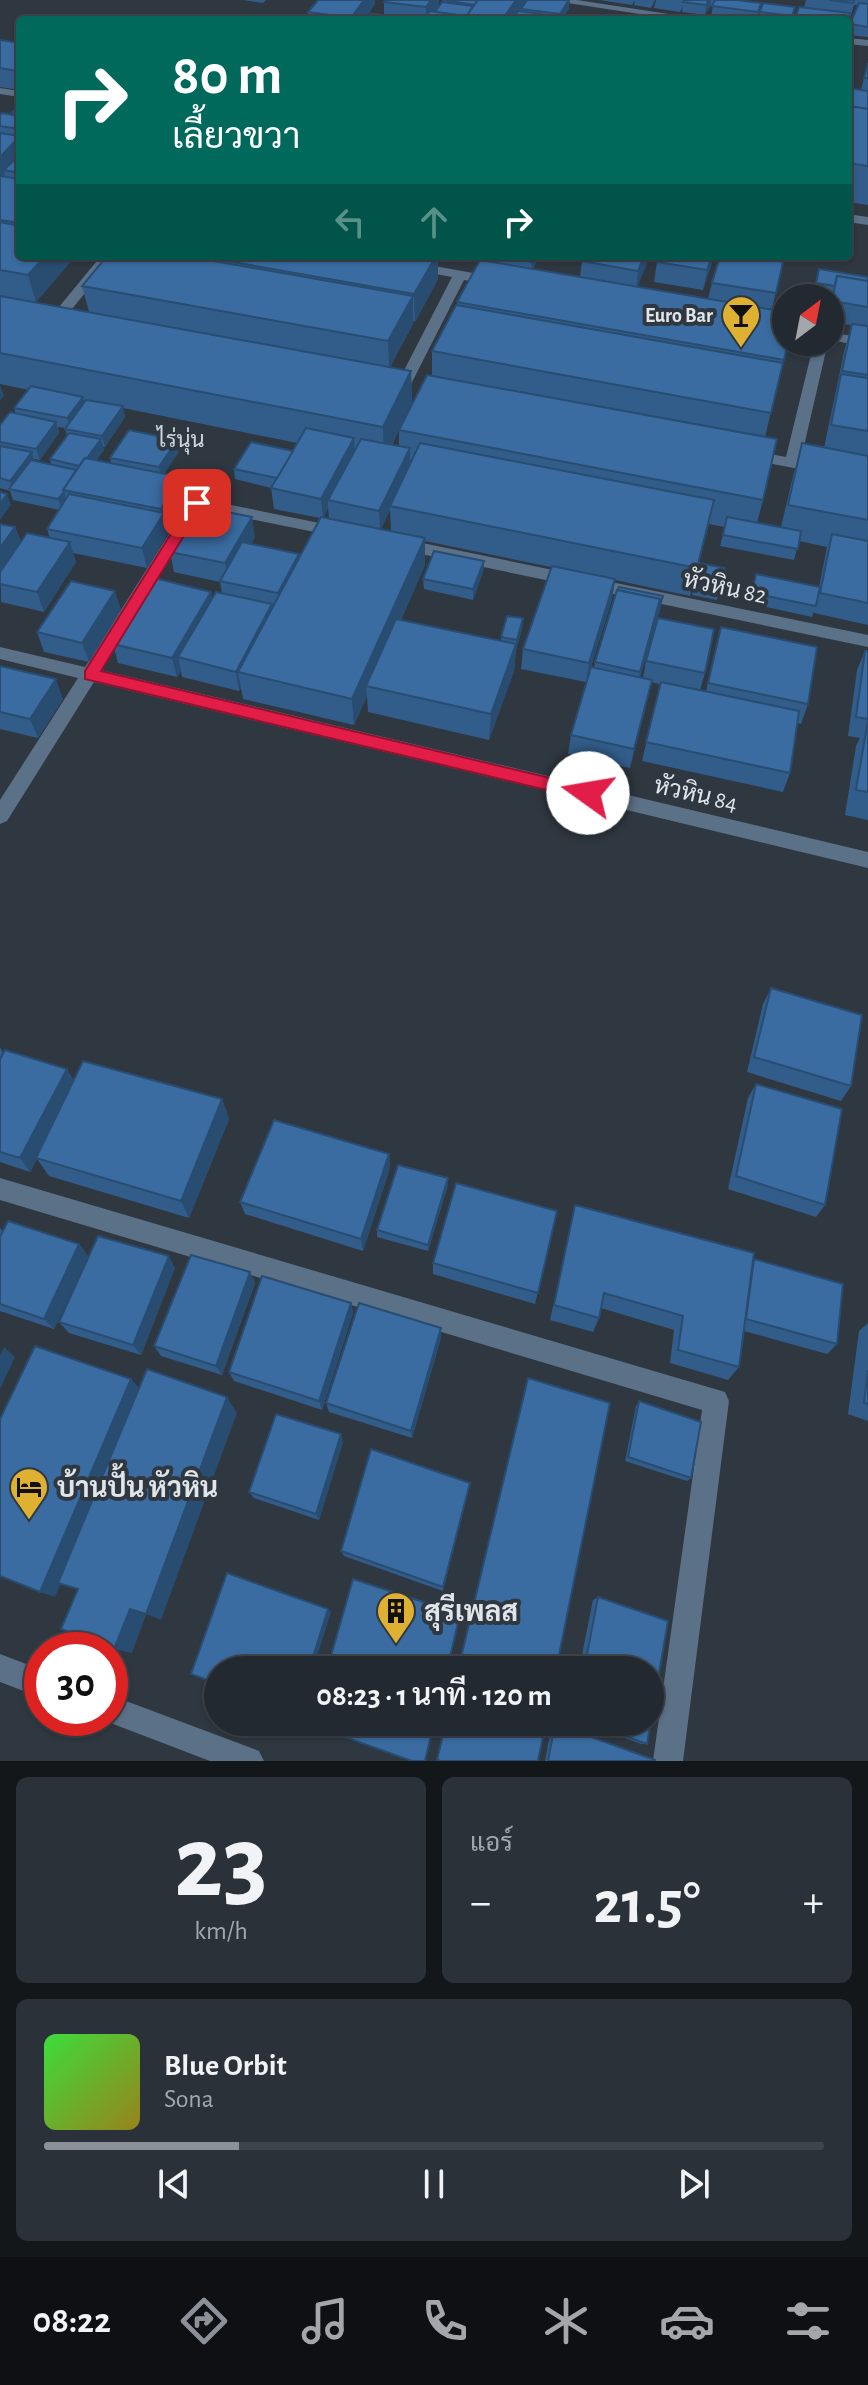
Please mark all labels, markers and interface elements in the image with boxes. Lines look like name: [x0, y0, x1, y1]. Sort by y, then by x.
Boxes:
icon: right: [40, 48, 144, 152]
text: 80 m: [172, 48, 282, 104]
text: เลี้ยวขวา: [172, 119, 300, 155]
icon: left: [328, 200, 372, 244]
icon: ahead: [412, 200, 456, 244]
icon: right: [496, 200, 540, 244]
north arrow: [772, 284, 844, 356]
map controls: [772, 284, 844, 356]
bar icon: Euro Bar: [720, 294, 762, 349]
place label: Euro Bar: [645, 306, 713, 326]
district label: ไร่นุ่น: [155, 425, 205, 455]
pin: [163, 469, 231, 537]
icon: arrive: [175, 481, 219, 525]
street label: หัวหิน 82: [681, 565, 769, 609]
position arrow: [546, 751, 630, 835]
street label: หัวหิน 84: [652, 771, 741, 816]
place label: บ้านปั้น หัวหิน: [57, 1462, 218, 1503]
hotel icon: บ้านปั้น หัวหิน: [8, 1466, 50, 1521]
building icon: สุรีเพลส: [375, 1590, 417, 1645]
place label: สุรีเพลส: [424, 1593, 518, 1631]
speed limit sign: 30: [24, 1632, 128, 1736]
text: 08:23 · 1 นาที · 120 m: [316, 1681, 552, 1711]
text: 23: [174, 1812, 268, 1916]
text: แอร์: [470, 1830, 513, 1856]
text: 21.5°: [593, 1874, 701, 1934]
text: −: [470, 1881, 491, 1925]
text: +: [803, 1881, 824, 1925]
text: km/h: [194, 1918, 248, 1944]
text: Blue Orbit: [164, 2051, 287, 2081]
text: Sona: [164, 2086, 214, 2112]
icon: previous: [152, 2162, 196, 2206]
icon: pause: [412, 2162, 456, 2206]
icon: next: [672, 2162, 716, 2206]
icon: directions: [176, 2293, 232, 2349]
icon: music: [297, 2293, 353, 2349]
icon: phone: [417, 2293, 473, 2349]
icon: climate: [538, 2293, 594, 2349]
icon: car: [659, 2293, 715, 2349]
icon: filters: [780, 2293, 836, 2349]
text: 08:22: [32, 2303, 111, 2339]

